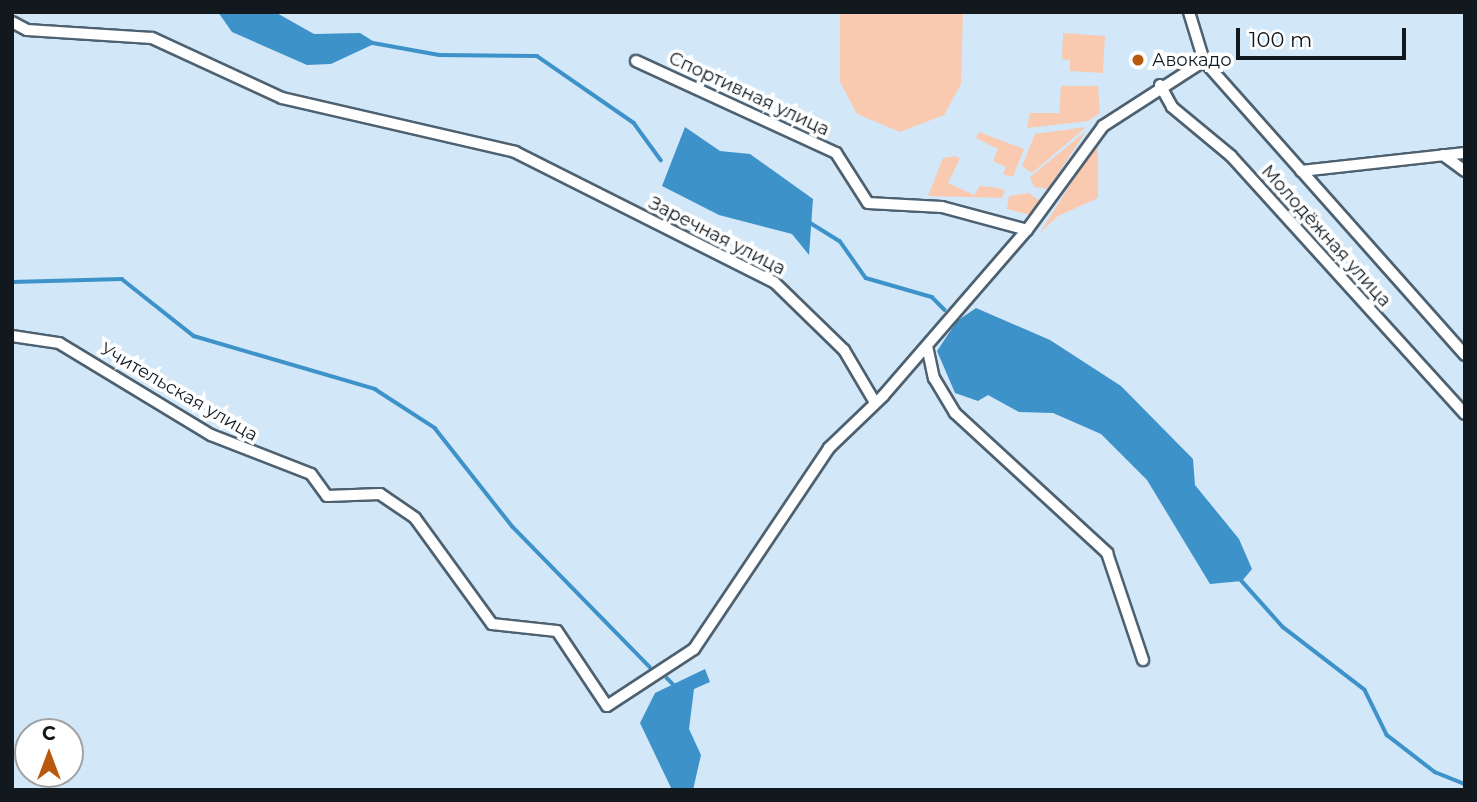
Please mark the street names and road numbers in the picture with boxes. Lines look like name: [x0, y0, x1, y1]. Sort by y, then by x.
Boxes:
street label: Спортивная улица: [665, 47, 833, 141]
street label: Молодёжная улица: [1257, 161, 1395, 311]
street label: Заречная улица: [645, 192, 789, 280]
street label: Учительская улица: [96, 338, 262, 446]

